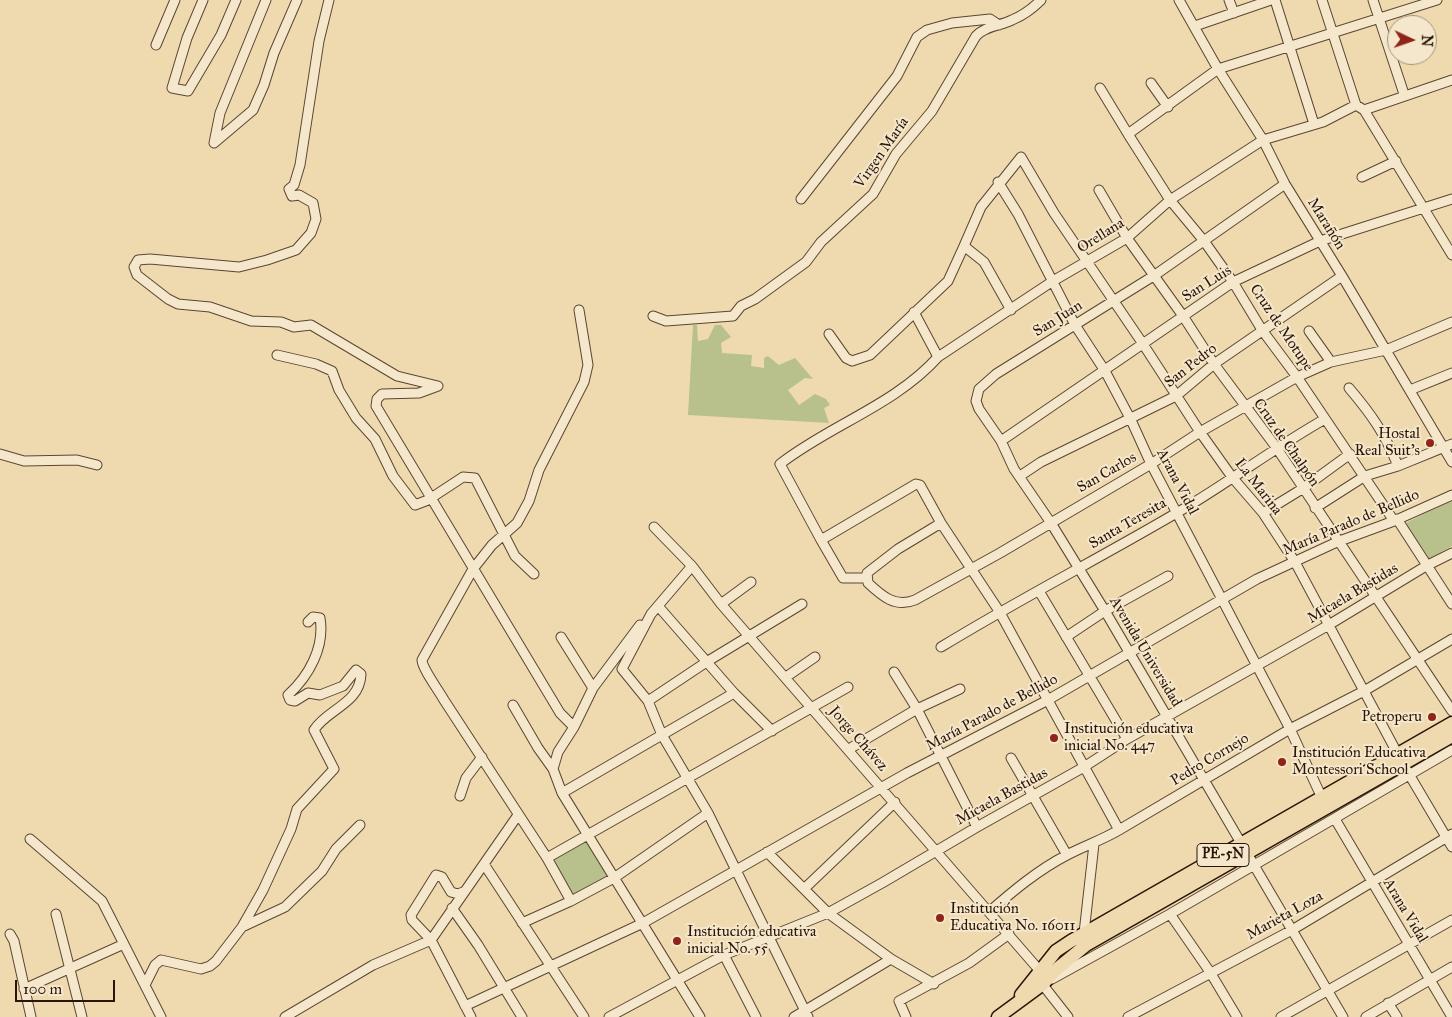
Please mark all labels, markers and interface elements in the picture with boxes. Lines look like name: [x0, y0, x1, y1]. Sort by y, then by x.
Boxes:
north arrow: [1387, 15, 1437, 65]
text: N: [1418, 34, 1435, 47]
street label: Virgen María: [851, 114, 913, 192]
street label: Marañón: [1303, 195, 1349, 253]
street label: Orellana: [1074, 215, 1128, 257]
street label: San Luis: [1179, 262, 1235, 306]
street label: Cruz de Motupe: [1245, 281, 1317, 375]
street label: San Juan: [1030, 297, 1086, 341]
street label: San Pedro: [1161, 340, 1221, 392]
street label: Cruz de Chalpón: [1249, 396, 1323, 490]
place label: Hostal Real Suit's: [1355, 425, 1420, 460]
marker: Hostal Real Suit's: [1424, 437, 1436, 449]
street label: Arana Vidal: [1152, 446, 1202, 518]
street label: San Carlos: [1074, 449, 1140, 497]
street label: La Marina: [1230, 455, 1286, 519]
street label: María Parado de Bellido: [1280, 486, 1422, 560]
street label: Santa Teresita: [1086, 495, 1170, 553]
street label: Micaela Bastidas: [1304, 560, 1402, 628]
street label: Avenida Universidad: [1105, 594, 1185, 710]
street label: María Parado de Bellido: [923, 671, 1061, 755]
street label: Jorge Chávez: [825, 703, 891, 775]
place label: Petroperu: [1362, 708, 1422, 726]
marker: Petroperu: [1426, 711, 1438, 723]
place label: Institución educativa inicial No. 447: [1064, 720, 1193, 755]
street label: Pedro Cornejo: [1168, 730, 1252, 790]
marker: Institución educativa inicial No. 447: [1048, 732, 1060, 744]
place label: Institución Educativa Montessori School: [1292, 744, 1426, 779]
marker: Institución Educativa Montessori School: [1276, 756, 1288, 768]
street label: Micaela Bastidas: [953, 764, 1051, 830]
road number: PE-5N: [1197, 844, 1249, 866]
street label: Arana Vidal: [1379, 875, 1431, 947]
street label: Marieta Loza: [1244, 888, 1326, 944]
place label: Institución Educativa No. 16011: [950, 900, 1075, 935]
marker: Institución Educativa No. 16011: [934, 912, 946, 924]
place label: Institución educativa inicial No. 55: [687, 923, 816, 958]
marker: Institución educativa inicial No. 55: [671, 935, 683, 947]
scale bar: [18, 970, 118, 1002]
text: 100 m: [23, 980, 62, 998]

